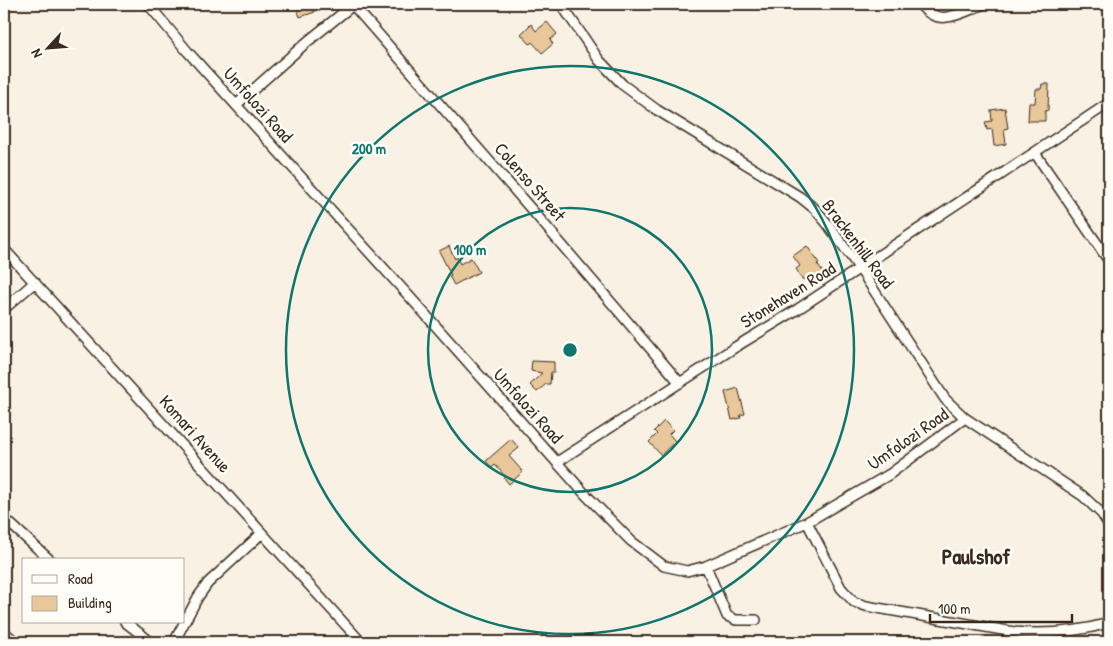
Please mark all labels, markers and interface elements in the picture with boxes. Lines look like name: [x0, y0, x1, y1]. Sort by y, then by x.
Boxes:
north arrow: [22, 22, 72, 72]
text: N: [25, 46, 46, 61]
street label: Umfolozi Road: [218, 62, 299, 148]
street label: Colenso Street: [489, 137, 572, 227]
text: 200 m: [352, 138, 386, 159]
street label: Brackenhill Road: [817, 194, 900, 293]
text: 100 m: [454, 239, 486, 260]
street label: Stonehaven Road: [735, 255, 840, 334]
centre of rings: [561, 341, 579, 359]
street label: Umfolozi Road: [488, 363, 569, 449]
street label: Komari Avenue: [154, 389, 237, 478]
street label: Umfolozi Road: [862, 402, 953, 476]
district label: Paulshof: [942, 541, 1011, 571]
legend: [22, 558, 185, 624]
text: Road: [68, 568, 93, 589]
scale bar: [930, 591, 1073, 623]
text: Building: [68, 592, 112, 613]
text: 100 m: [938, 598, 971, 619]

